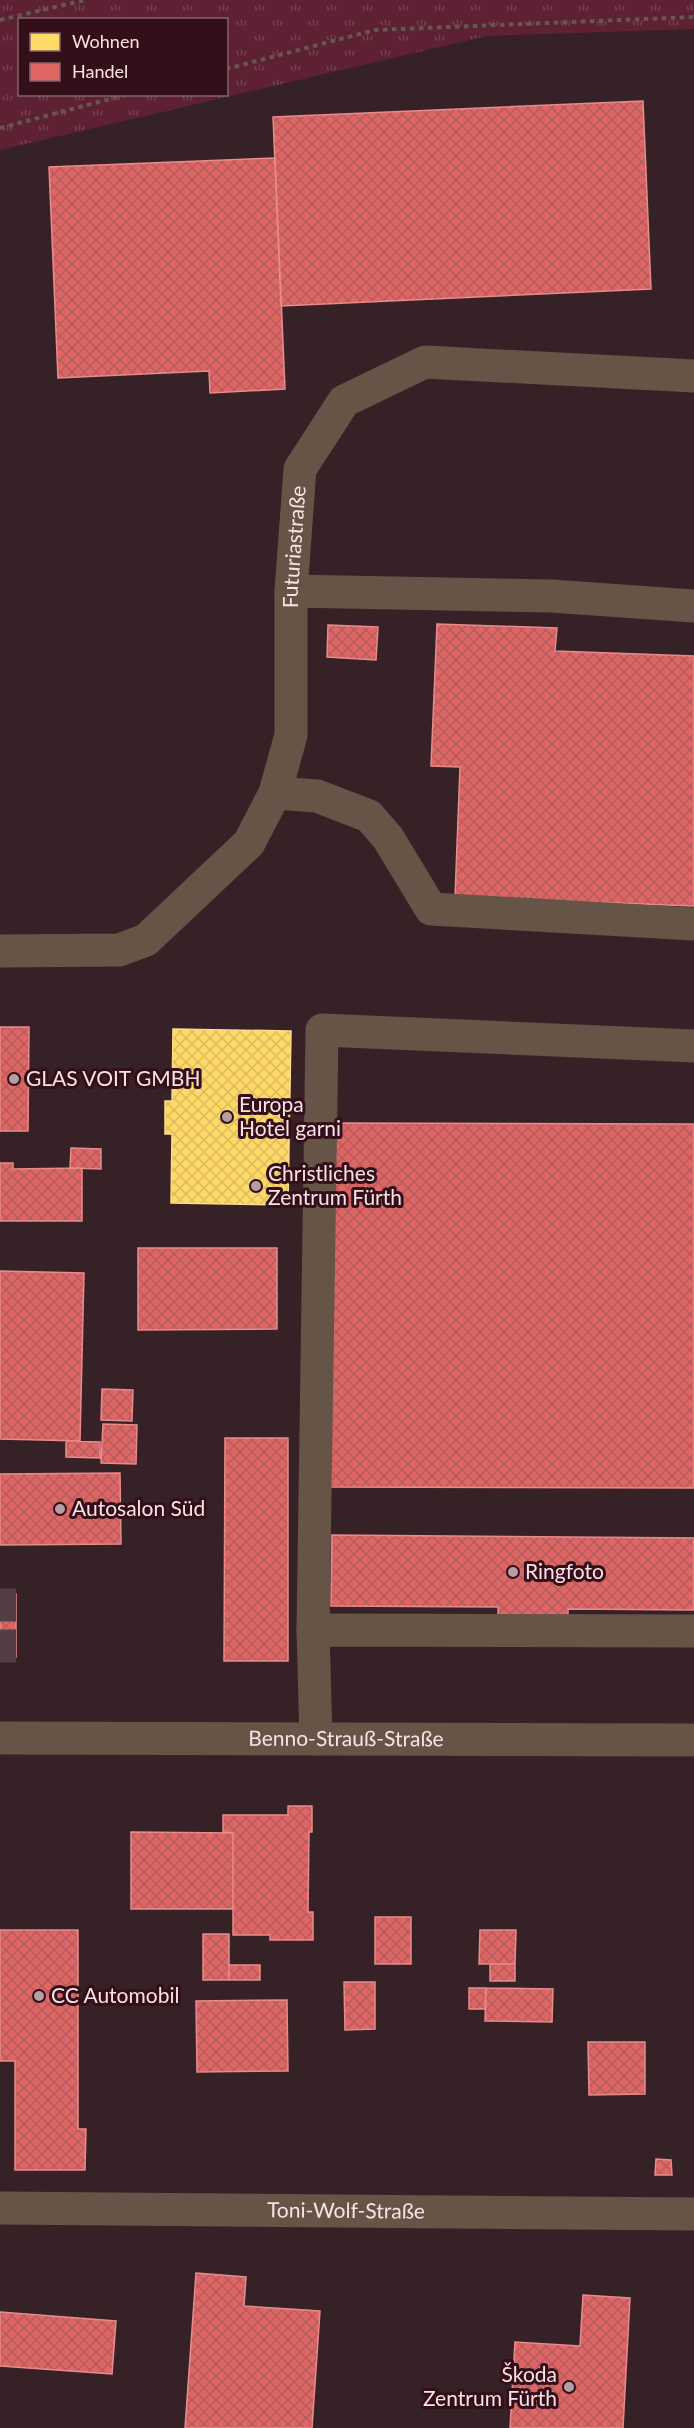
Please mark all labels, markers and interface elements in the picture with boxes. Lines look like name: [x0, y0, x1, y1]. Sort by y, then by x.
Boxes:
legend: [18, 18, 228, 96]
text: Wohnen: [72, 30, 139, 52]
text: Handel: [72, 60, 128, 82]
street label: Futuriastraße: [277, 485, 310, 608]
place label: GLAS VOIT GMBH: [26, 1065, 200, 1090]
marker: GLAS VOIT GMBH: [7, 1072, 21, 1086]
place label: Europa Hotel garni: [239, 1091, 341, 1140]
marker: Europa Hotel garni: [220, 1110, 234, 1124]
place label: Christliches Zentrum Fürth: [268, 1160, 402, 1209]
marker: Christliches Zentrum Fürth: [249, 1179, 263, 1193]
place label: Autosalon Süd: [72, 1495, 205, 1520]
marker: Autosalon Süd: [53, 1502, 67, 1516]
place label: Ringfoto: [525, 1558, 604, 1583]
marker: Ringfoto: [506, 1565, 520, 1579]
street label: Benno-Strauß-Straße: [248, 1725, 444, 1750]
place label: CC Automobil: [51, 1982, 179, 2007]
marker: CC Automobil: [32, 1989, 46, 2003]
street label: Toni-Wolf-Straße: [267, 2196, 425, 2223]
place label: Škoda Zentrum Fürth: [423, 2361, 557, 2410]
marker: Škoda Zentrum Fürth: [562, 2380, 576, 2394]

